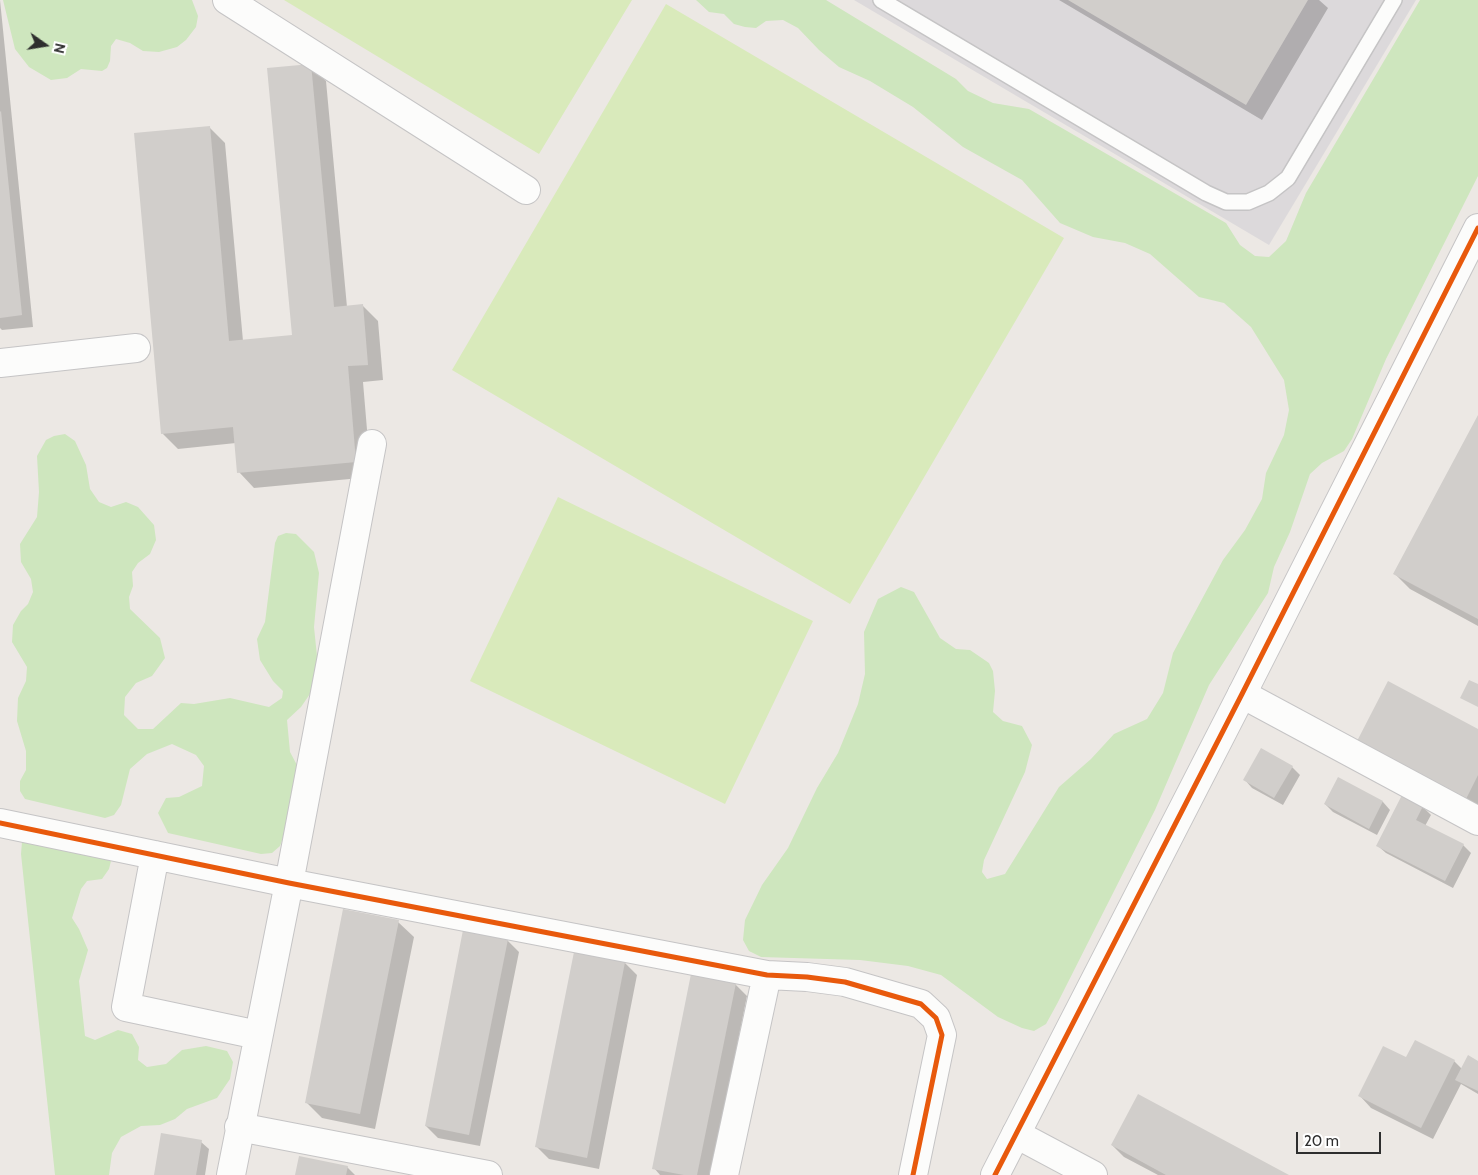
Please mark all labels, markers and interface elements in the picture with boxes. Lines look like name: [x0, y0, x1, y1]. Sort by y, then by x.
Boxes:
north arrow: [20, 20, 70, 70]
text: N: [50, 42, 69, 55]
scale bar: [1298, 1122, 1383, 1154]
text: 20 m: [1304, 1132, 1339, 1150]

